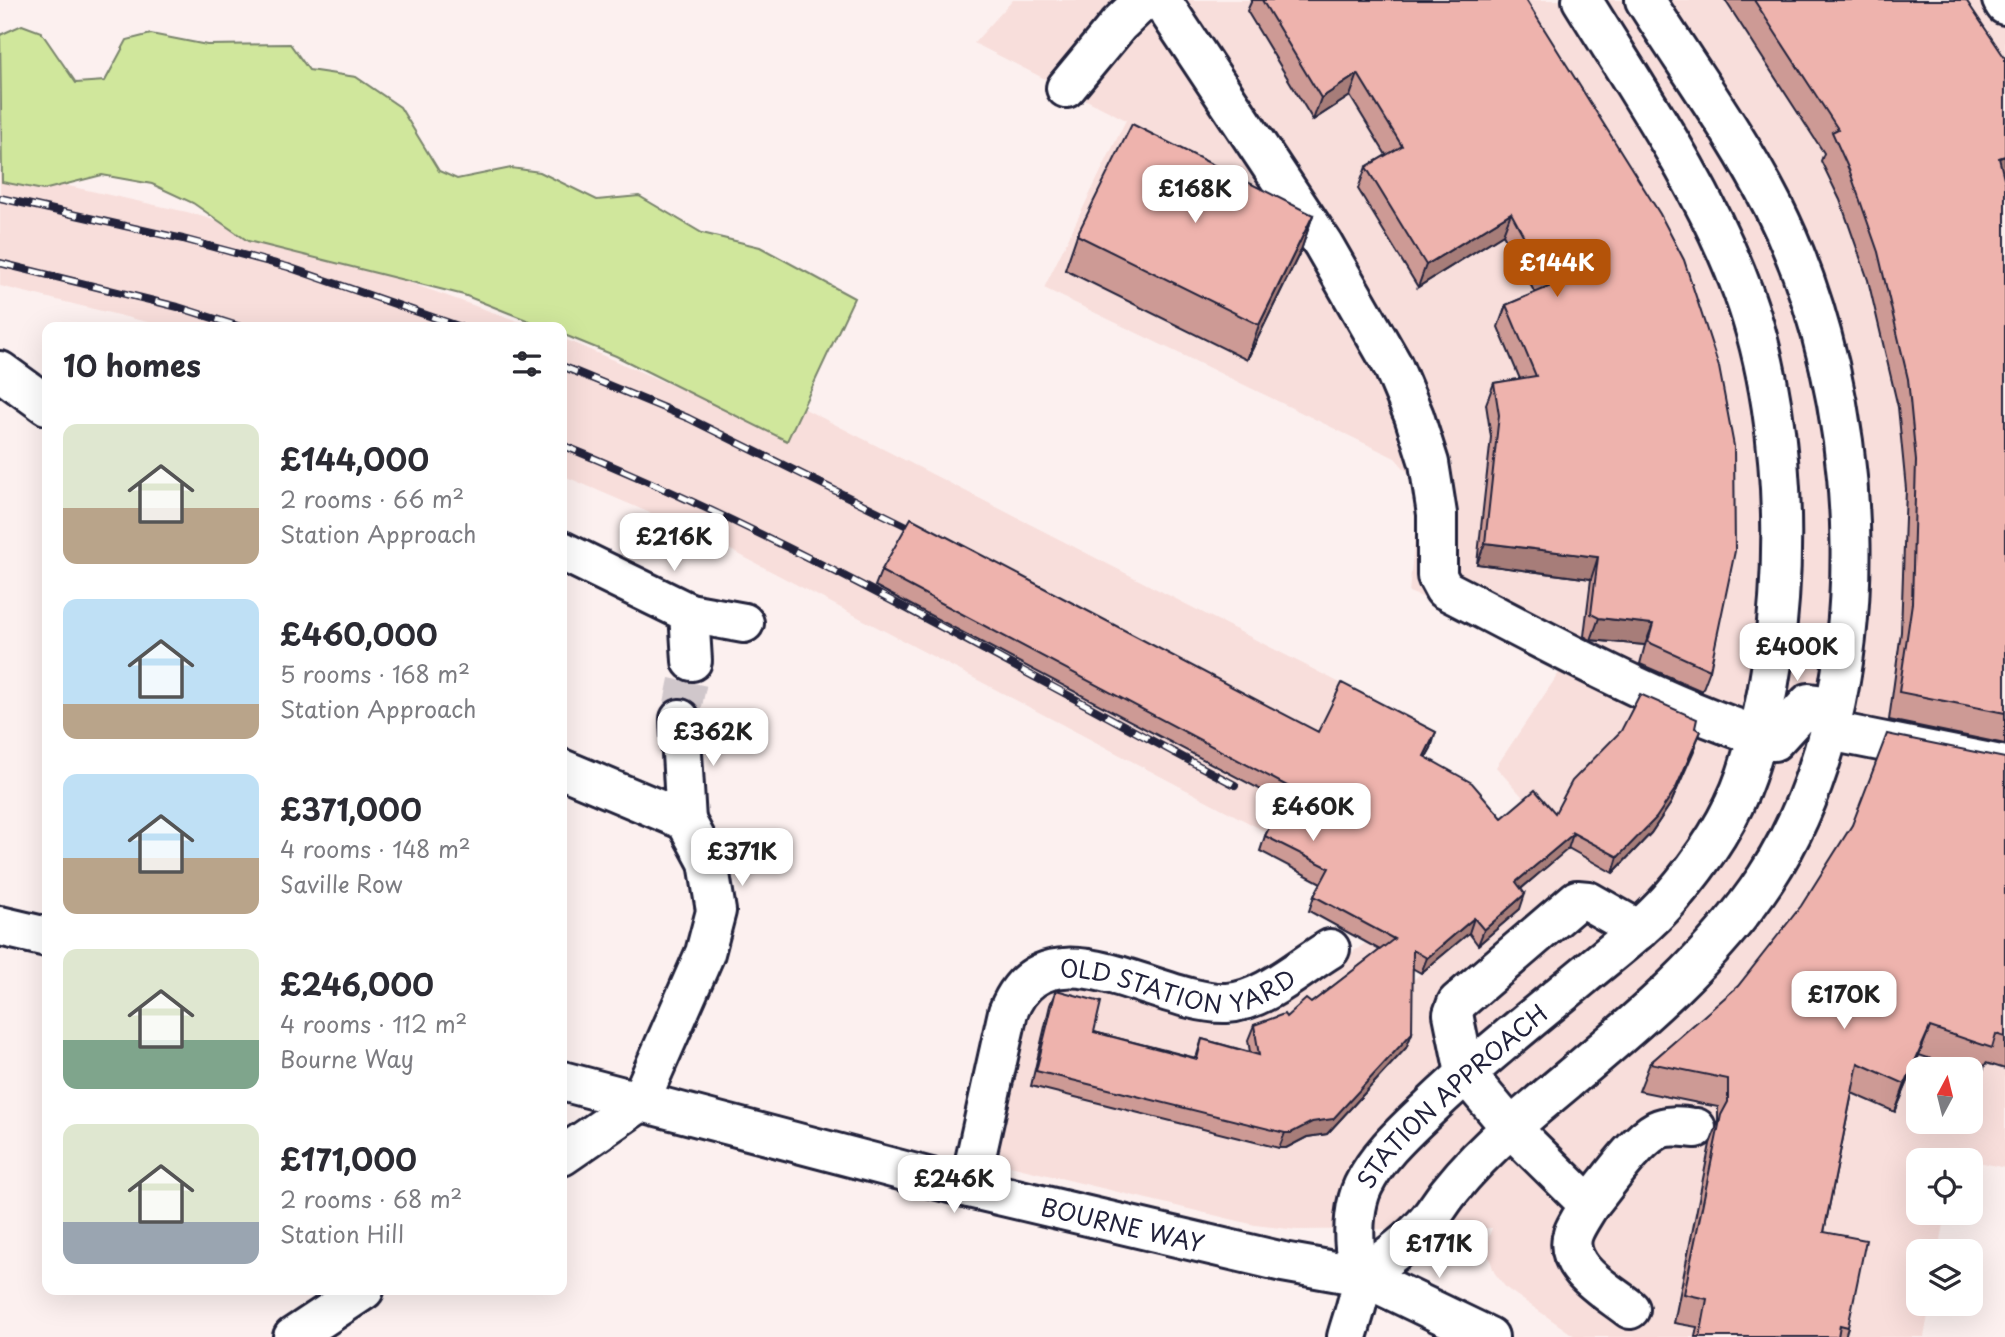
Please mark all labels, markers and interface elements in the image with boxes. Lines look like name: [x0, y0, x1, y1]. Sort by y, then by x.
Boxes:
pin: £168K: [1146, 166, 1244, 225]
text: £168K: [1158, 170, 1232, 205]
pin: £144K: [1508, 240, 1606, 299]
text: £144K: [1520, 244, 1594, 279]
text: 10 homes: [63, 342, 201, 387]
icon: filters: [508, 345, 546, 383]
text: £144,000: [280, 436, 429, 481]
icon: home: [119, 452, 203, 536]
text: 2 rooms · 66 m²: [280, 481, 464, 516]
pin: £216K: [625, 514, 723, 573]
text: Station Approach: [280, 516, 476, 551]
text: £216K: [636, 518, 712, 553]
text: £460,000: [280, 611, 438, 656]
pin: £400K: [1748, 624, 1846, 683]
icon: home: [119, 627, 203, 711]
text: £400K: [1756, 628, 1838, 663]
text: 5 rooms · 168 m²: [280, 656, 470, 691]
text: Station Approach: [280, 691, 476, 726]
pin: £362K: [664, 708, 762, 768]
text: £362K: [673, 713, 753, 748]
pin: £460K: [1264, 784, 1362, 843]
text: £371,000: [280, 786, 422, 831]
text: £460K: [1272, 788, 1354, 823]
icon: home: [119, 802, 203, 886]
pin: £371K: [693, 828, 791, 888]
text: 4 rooms · 148 m²: [280, 831, 471, 866]
text: £371K: [707, 833, 777, 868]
text: Saville Row: [280, 866, 402, 901]
street label: OLD STATION YARD: [1060, 950, 1302, 1021]
text: £246,000: [280, 961, 434, 1006]
pin: £170K: [1795, 972, 1893, 1031]
text: £170K: [1808, 976, 1880, 1011]
icon: home: [119, 977, 203, 1061]
street label: STATION APPROACH: [1347, 995, 1555, 1195]
text: 4 rooms · 112 m²: [280, 1006, 467, 1041]
text: Bourne Way: [280, 1041, 414, 1076]
north arrow: [1906, 1057, 1983, 1134]
map controls: [1906, 1057, 1983, 1316]
text: £171,000: [280, 1136, 417, 1181]
button: locate: [1906, 1148, 1983, 1225]
icon: home: [119, 1152, 203, 1236]
pin: £246K: [905, 1156, 1003, 1215]
text: £246K: [914, 1160, 994, 1195]
text: 2 rooms · 68 m²: [280, 1181, 462, 1216]
street label: BOURNE WAY: [1038, 1188, 1208, 1261]
text: Station Hill: [280, 1216, 404, 1251]
pin: £171K: [1390, 1220, 1488, 1280]
text: £171K: [1406, 1225, 1472, 1260]
button: layers: [1906, 1239, 1983, 1316]

